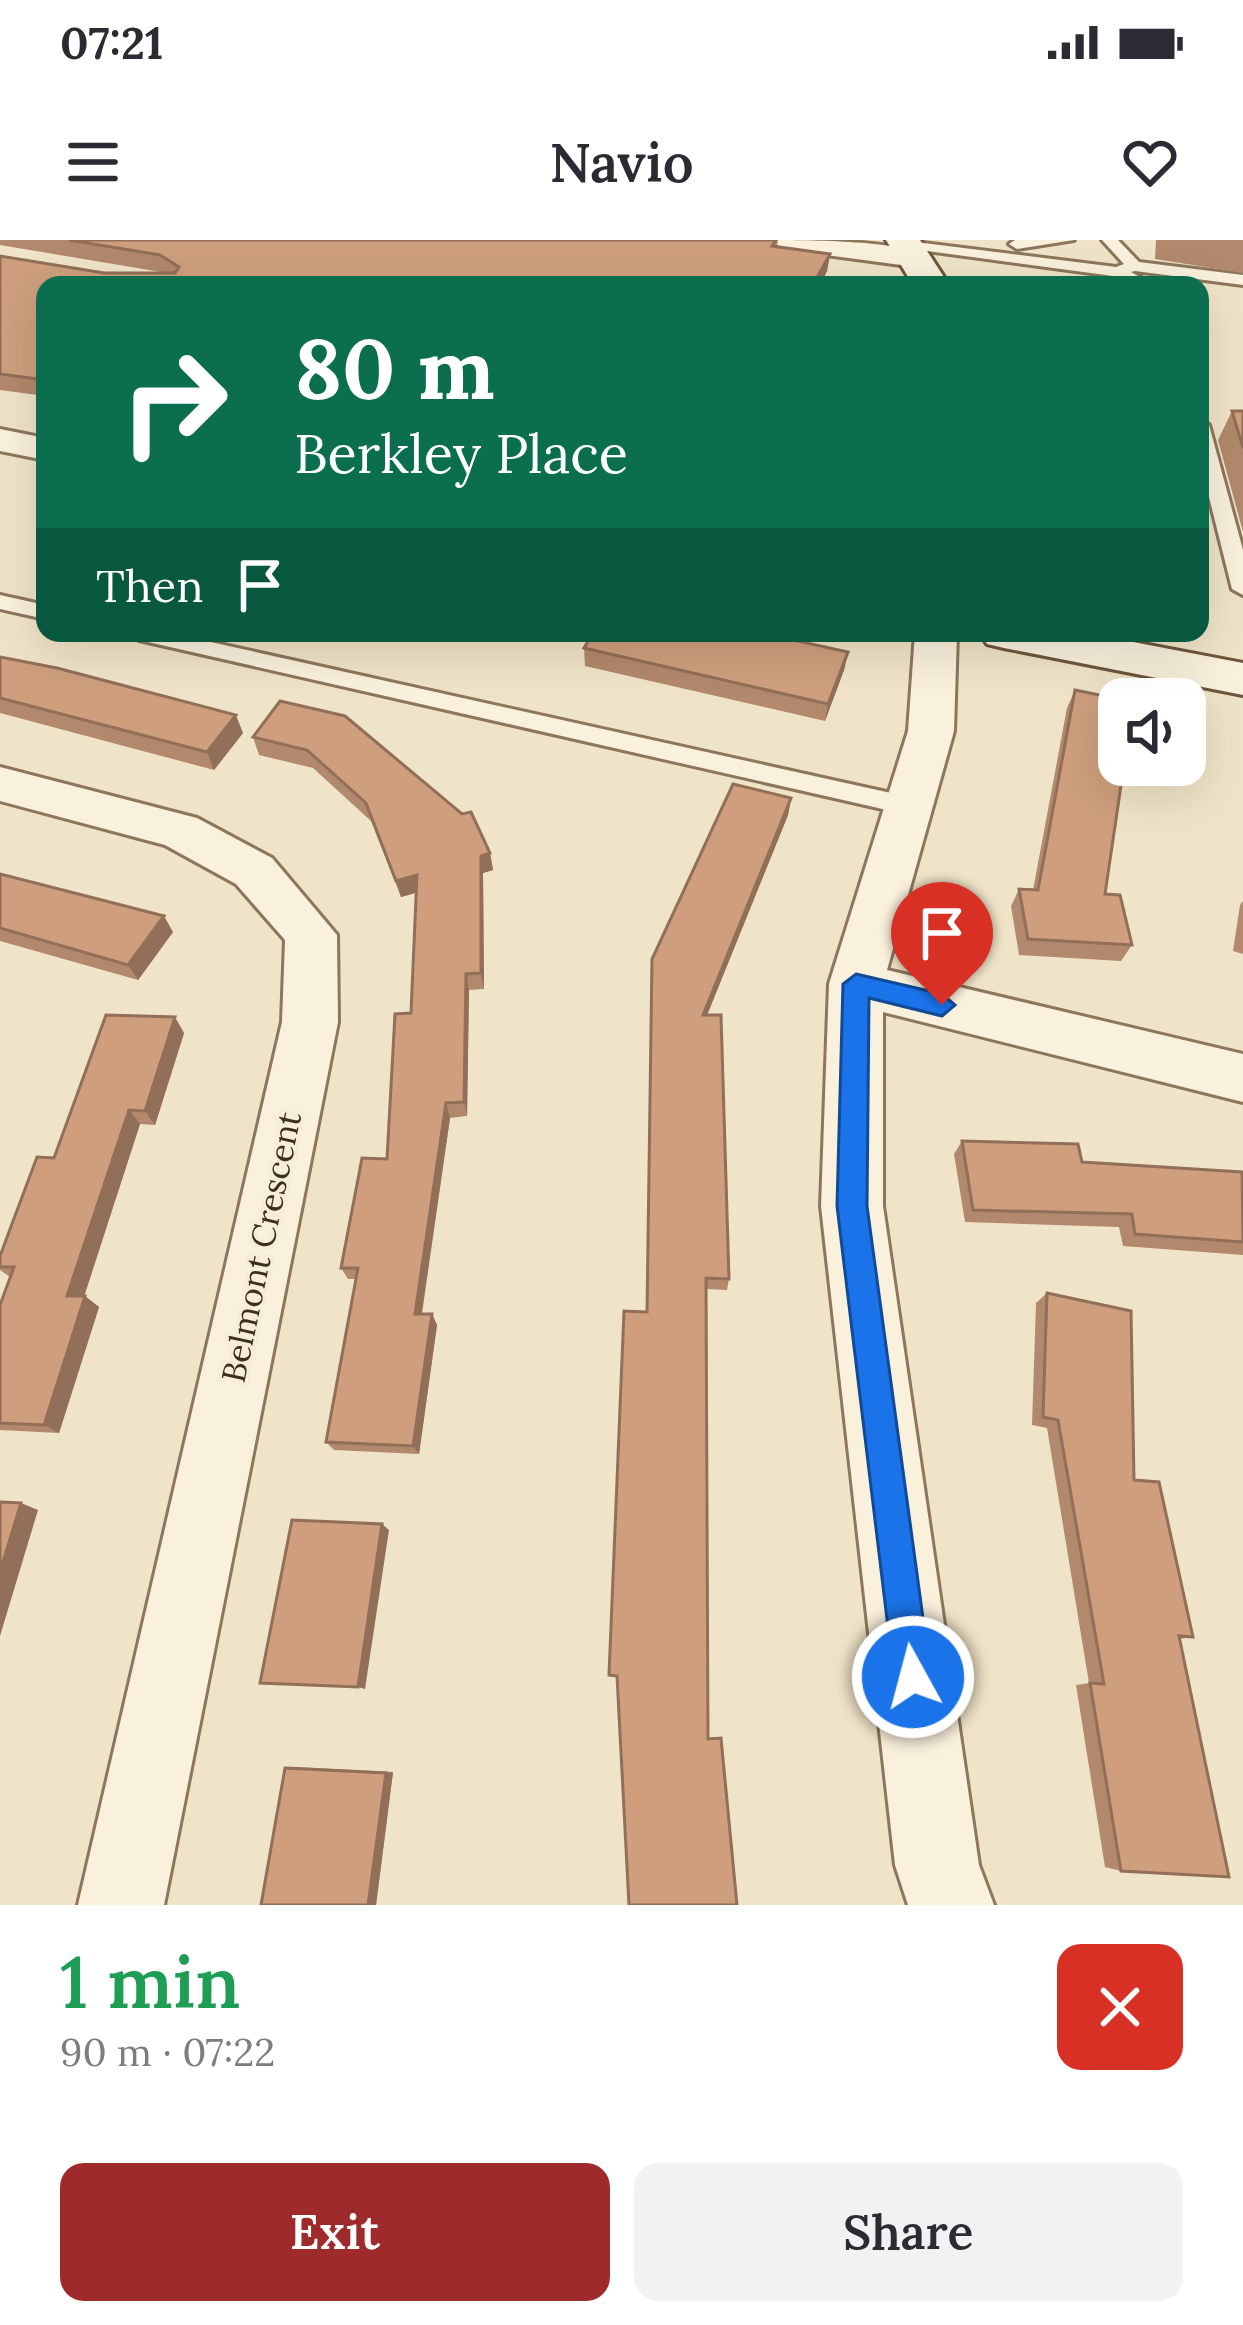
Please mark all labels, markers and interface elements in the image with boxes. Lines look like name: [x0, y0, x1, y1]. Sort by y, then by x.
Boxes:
text: 07:21: [60, 14, 163, 71]
text: Navio: [549, 128, 694, 197]
icon: menu: [60, 129, 126, 195]
icon: heart: [1117, 129, 1183, 195]
text: 80 m: [294, 314, 495, 422]
icon: right: [96, 324, 252, 480]
text: Berkley Place: [294, 419, 628, 488]
icon: arrive: [227, 552, 293, 618]
text: Then: [96, 557, 203, 614]
map controls: [1098, 678, 1206, 786]
button: sound: [1098, 678, 1206, 786]
pin: [891, 882, 993, 1005]
icon: arrive: [909, 900, 975, 966]
street label: Belmont Crescent: [212, 1108, 310, 1386]
position arrow: [850, 1614, 976, 1740]
text: 1 min: [60, 1936, 240, 2028]
button: close: [1057, 1944, 1183, 2070]
text: 90 m · 07:22: [60, 2027, 275, 2077]
button: Exit: [60, 2163, 610, 2301]
button: Share: [634, 2163, 1183, 2301]

